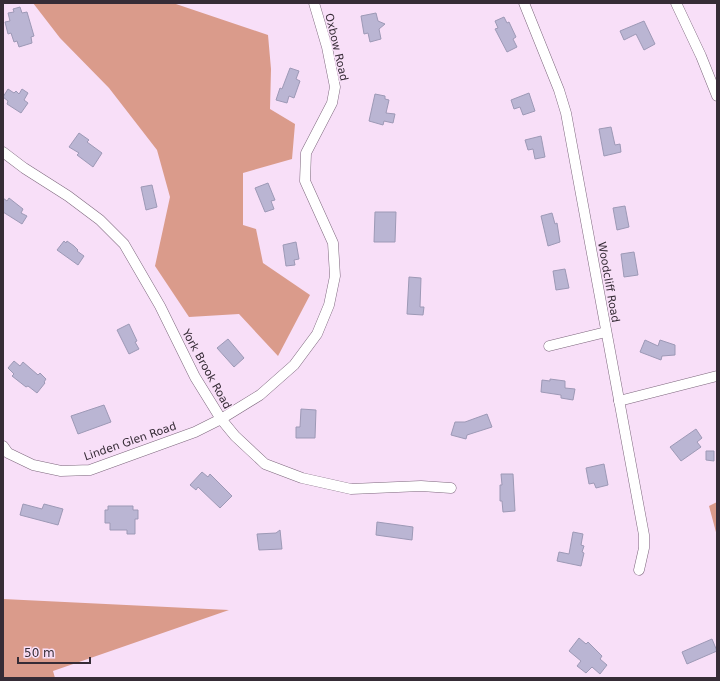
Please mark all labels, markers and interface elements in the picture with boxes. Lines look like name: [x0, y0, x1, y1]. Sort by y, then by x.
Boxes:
street label: Oxbow Road: [322, 12, 351, 82]
street label: Woodcliff Road: [595, 241, 622, 323]
street label: York Brook Road: [179, 326, 234, 411]
street label: Linden Glen Road: [82, 420, 178, 463]
scale bar: [18, 639, 90, 665]
text: 50 m: [24, 646, 55, 660]

